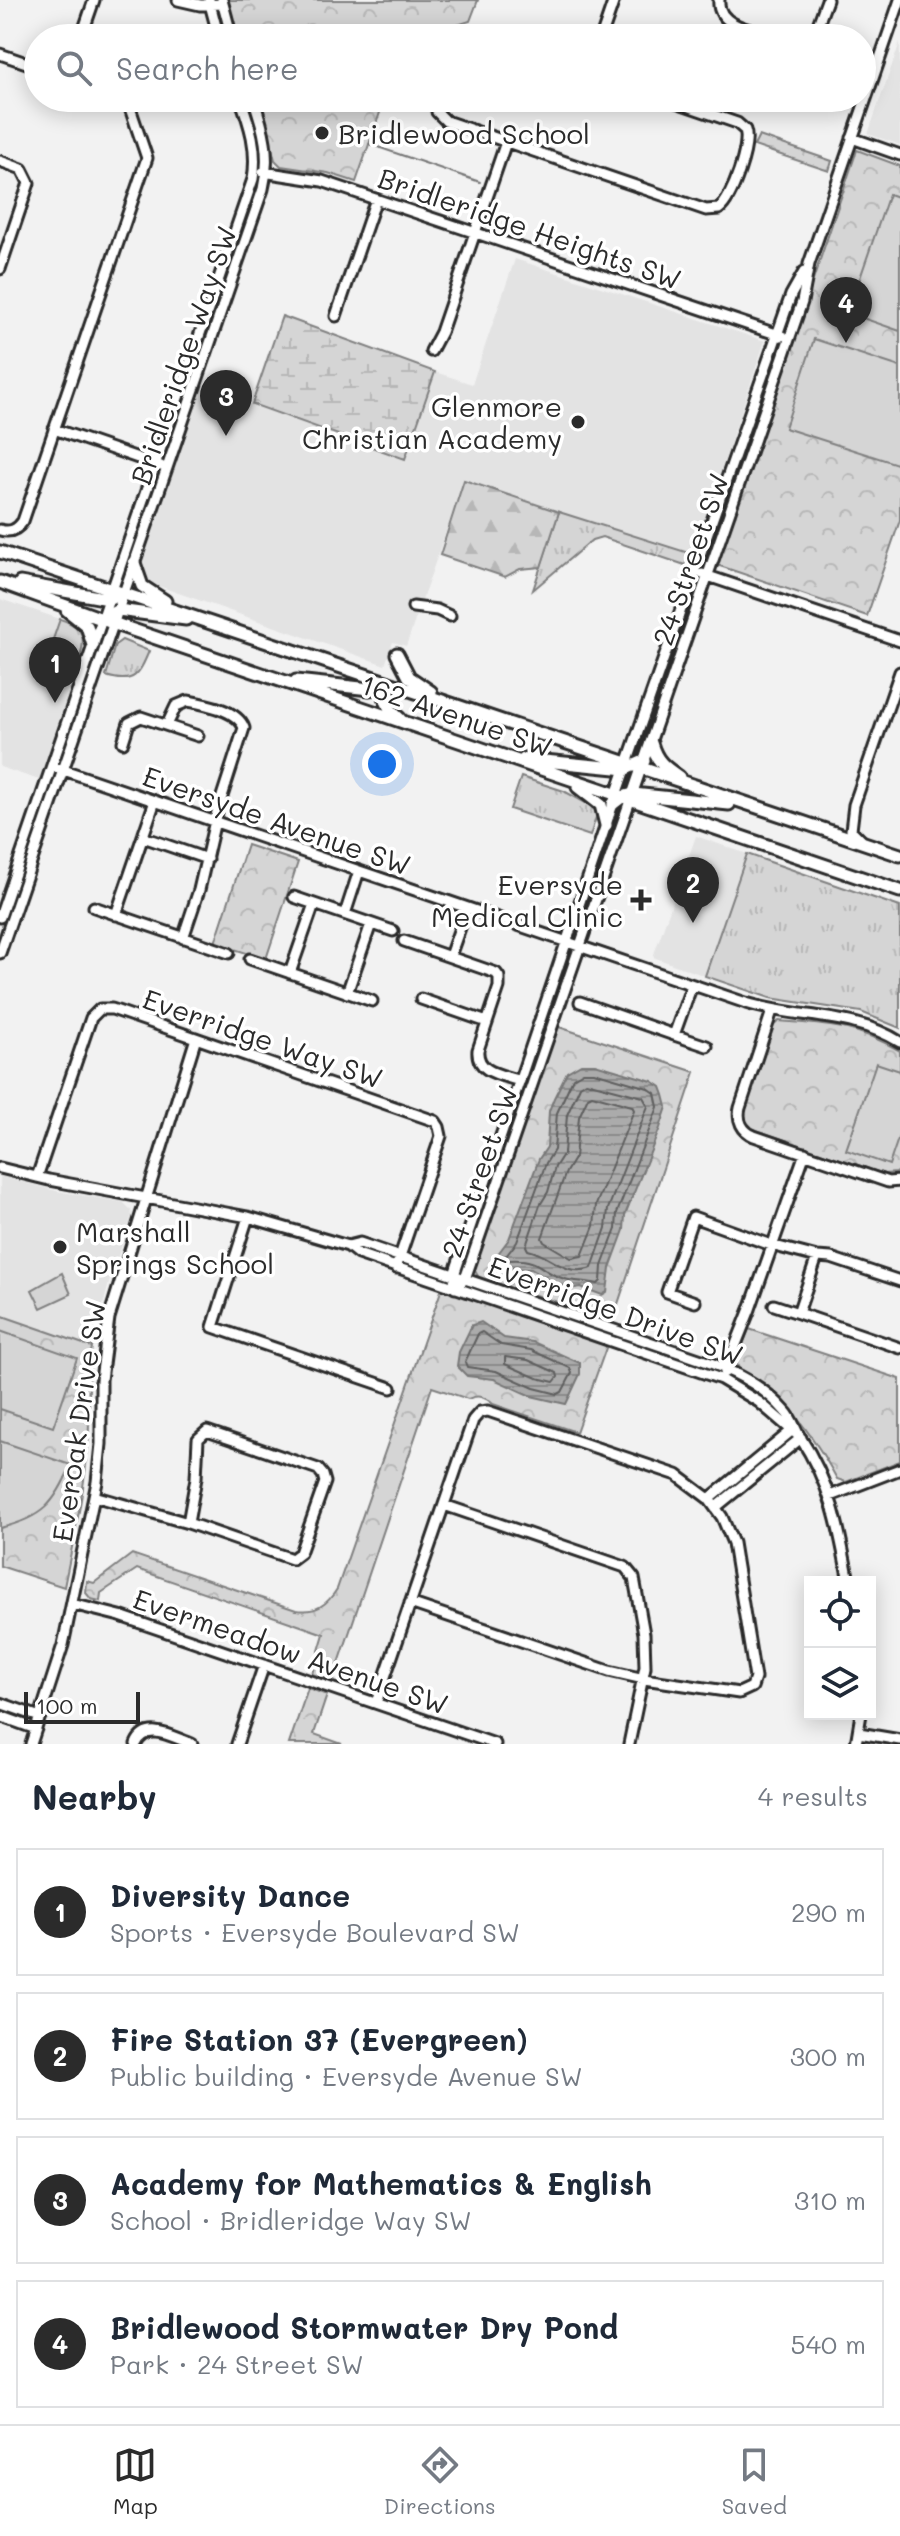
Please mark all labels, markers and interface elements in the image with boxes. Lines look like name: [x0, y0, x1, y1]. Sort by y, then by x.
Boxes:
search box: [24, 24, 876, 112]
icon: search: [52, 46, 96, 90]
text: Search here: [116, 48, 299, 88]
place label: Bridlewood School: [338, 115, 590, 151]
marker: Bridlewood School: [313, 124, 331, 142]
street label: Bridleridge Heights SW: [374, 159, 686, 297]
street label: Bridleridge Way SW: [122, 221, 244, 489]
pin: 4: [820, 277, 872, 343]
pin: 3: [200, 370, 252, 436]
place label: Glenmore Christian Academy: [302, 388, 562, 456]
marker: Glenmore Christian Academy: [569, 413, 587, 431]
street label: 24 Street SW: [644, 468, 736, 650]
pin: 1: [29, 637, 81, 703]
street label: 162 Avenue SW: [356, 665, 558, 765]
your location: [362, 744, 402, 784]
street label: Eversyde Avenue SW: [138, 757, 416, 883]
pin: 2: [667, 857, 719, 923]
place label: Eversyde Medical Clinic: [431, 866, 623, 934]
marker: Eversyde Medical Clinic: [630, 889, 652, 911]
street label: Everridge Way SW: [138, 980, 388, 1096]
street label: 24 Street SW: [433, 1080, 525, 1262]
place label: Marshall Springs School: [76, 1213, 274, 1281]
marker: Marshall Springs School: [51, 1238, 69, 1256]
street label: Everridge Drive SW: [484, 1247, 748, 1373]
street label: Everoak Drive SW: [43, 1298, 113, 1544]
map controls: [804, 1576, 876, 1720]
button: locate: [804, 1576, 876, 1648]
street label: Evermeadow Avenue SW: [129, 1580, 453, 1722]
button: layers: [804, 1648, 876, 1720]
scale bar: [24, 1688, 140, 1724]
text: 100 m: [36, 1691, 98, 1720]
text: Nearby: [32, 1774, 157, 1819]
text: 4 results: [758, 1779, 868, 1813]
text: Diversity Dance: [110, 1875, 350, 1915]
text: 1: [54, 1895, 66, 1929]
text: 290 m: [791, 1895, 866, 1929]
text: Sports · Eversyde Boulevard SW: [110, 1915, 520, 1949]
text: Fire Station 37 (Evergreen): [110, 2019, 527, 2059]
text: 2: [53, 2039, 67, 2073]
text: 300 m: [790, 2039, 866, 2073]
text: Public building · Eversyde Avenue SW: [110, 2059, 583, 2093]
text: Academy for Mathematics & English: [110, 2163, 652, 2203]
text: 3: [52, 2183, 68, 2217]
text: 310 m: [794, 2183, 866, 2217]
text: School · Bridleridge Way SW: [110, 2203, 472, 2237]
text: Bridlewood Stormwater Dry Pond: [110, 2307, 618, 2347]
text: 4: [52, 2327, 68, 2361]
text: 540 m: [790, 2327, 866, 2361]
text: Park · 24 Street SW: [110, 2347, 364, 2381]
tab: Map: [113, 2443, 158, 2520]
tab: Directions: [384, 2443, 496, 2520]
tab: Saved: [722, 2443, 787, 2520]

